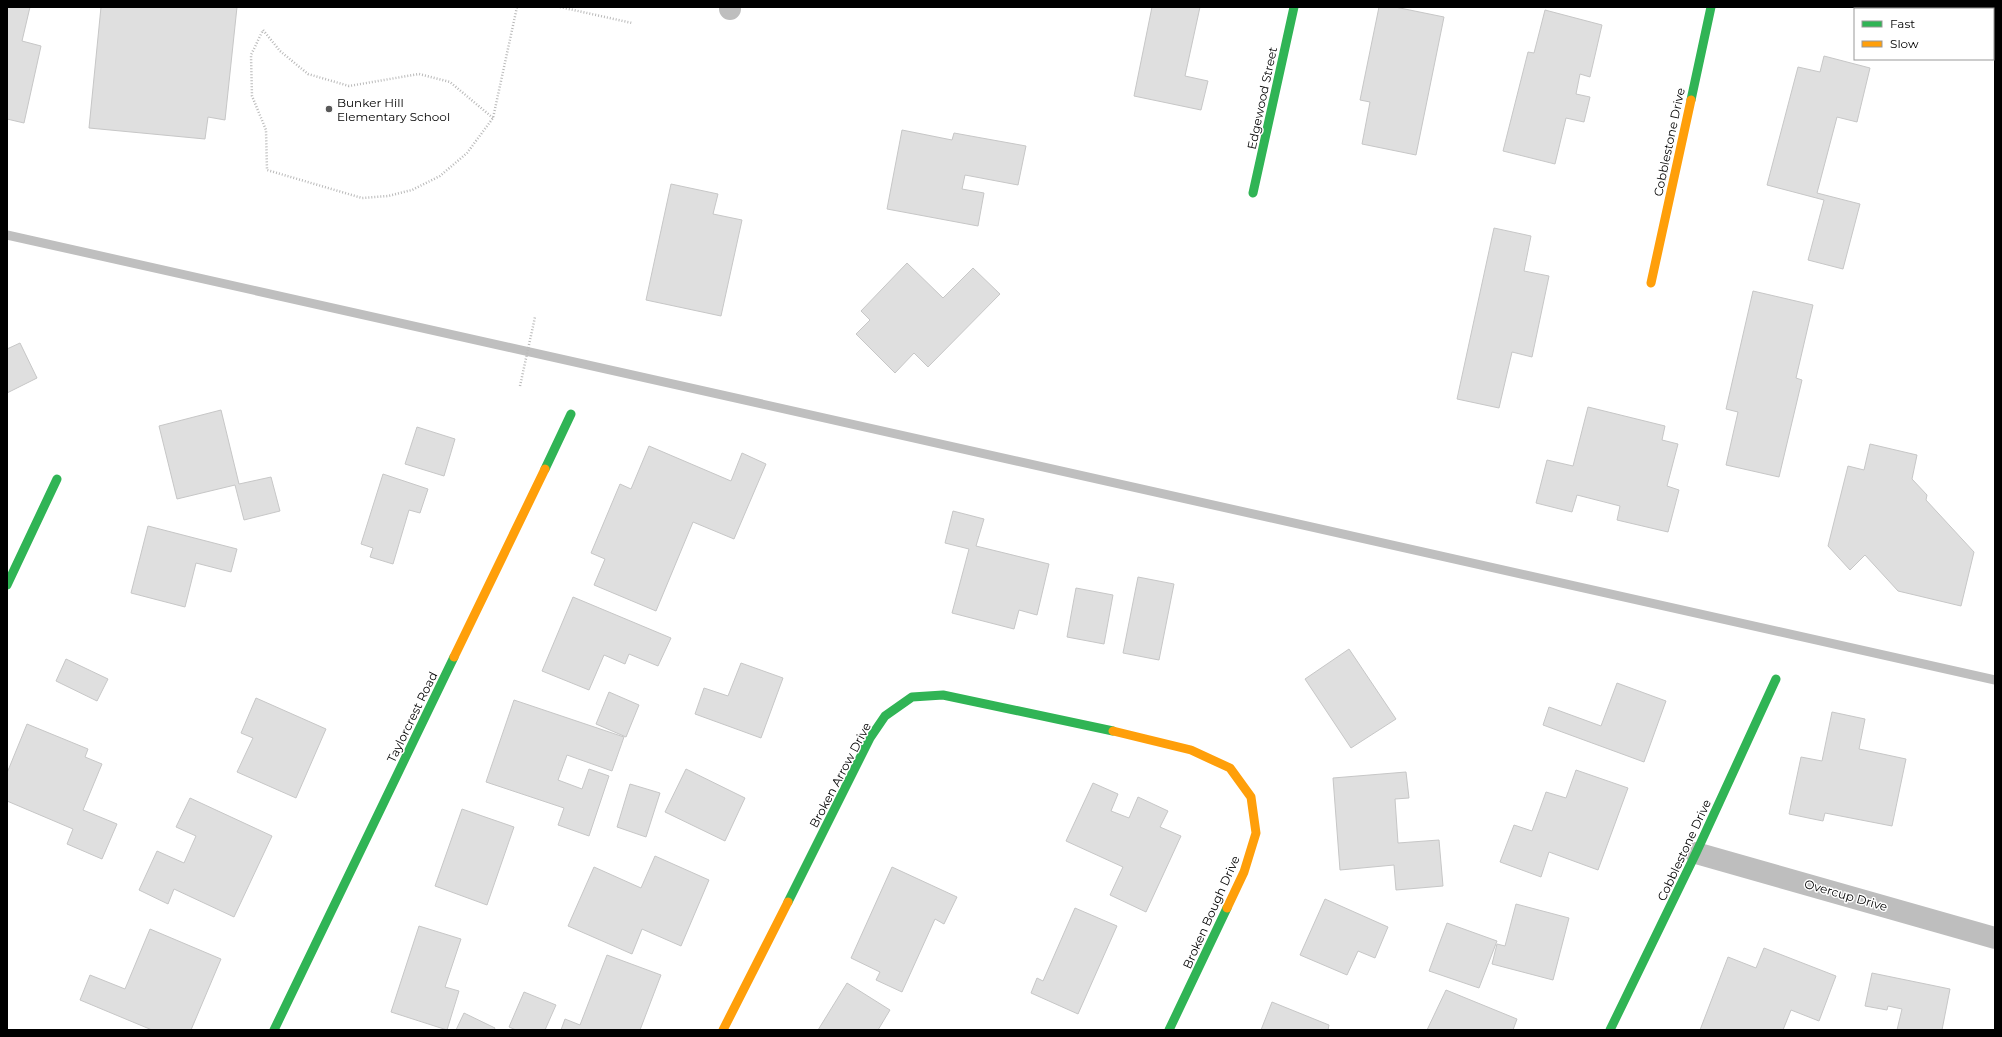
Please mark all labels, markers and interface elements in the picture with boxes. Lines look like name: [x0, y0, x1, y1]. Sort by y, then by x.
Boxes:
legend: [1854, 8, 1994, 60]
text: Fast: [1890, 16, 1915, 31]
text: Slow: [1890, 36, 1919, 51]
street label: Edgewood Street: [1244, 45, 1280, 151]
street label: Cobblestone Drive: [1650, 86, 1688, 198]
place label: Bunker Hill Elementary School: [337, 95, 450, 124]
marker: Bunker Hill Elementary School: [324, 104, 334, 114]
street label: Taylorcrest Road: [384, 669, 440, 765]
street label: Broken Arrow Drive: [806, 720, 874, 830]
street label: Cobblestone Drive: [1654, 797, 1714, 903]
street label: Broken Bough Drive: [1179, 853, 1243, 971]
street label: Overcup Drive: [1803, 876, 1889, 914]

